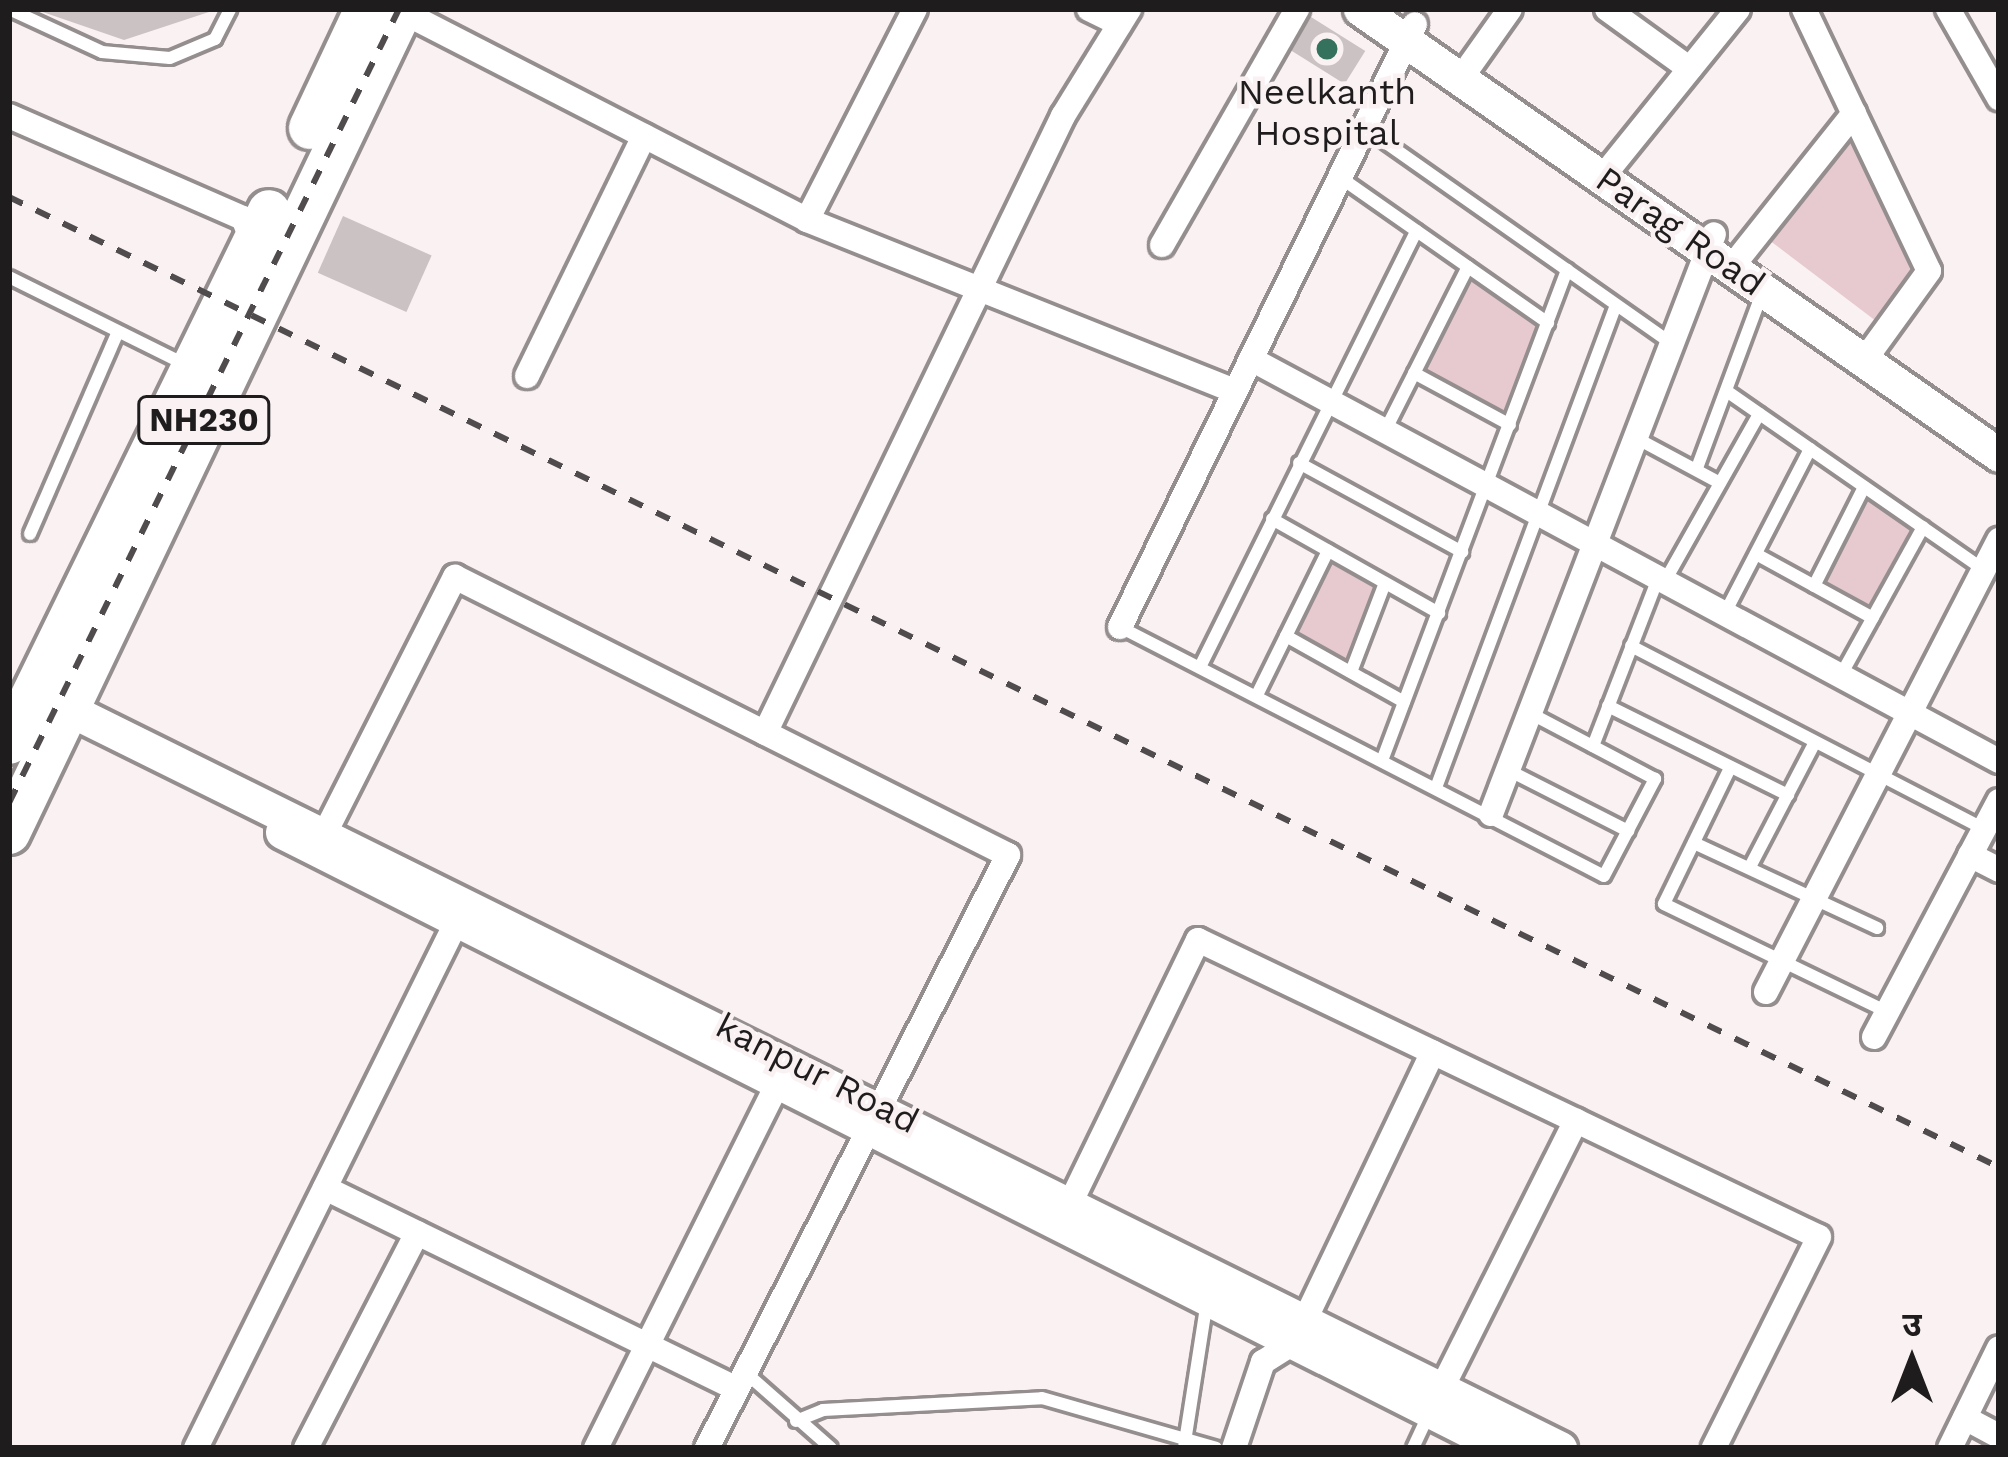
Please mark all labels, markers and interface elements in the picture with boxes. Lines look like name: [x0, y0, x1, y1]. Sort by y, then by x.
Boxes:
marker: Neelkanth Hospital: [1311, 33, 1343, 65]
place label: Neelkanth Hospital: [1238, 70, 1416, 155]
street label: Parag Road: [1587, 158, 1773, 306]
road number: NH230: [135, 393, 273, 447]
street label: kanpur Road: [708, 1004, 926, 1144]
north arrow: [1852, 1301, 1972, 1421]
text: उ: [1902, 1305, 1922, 1344]

